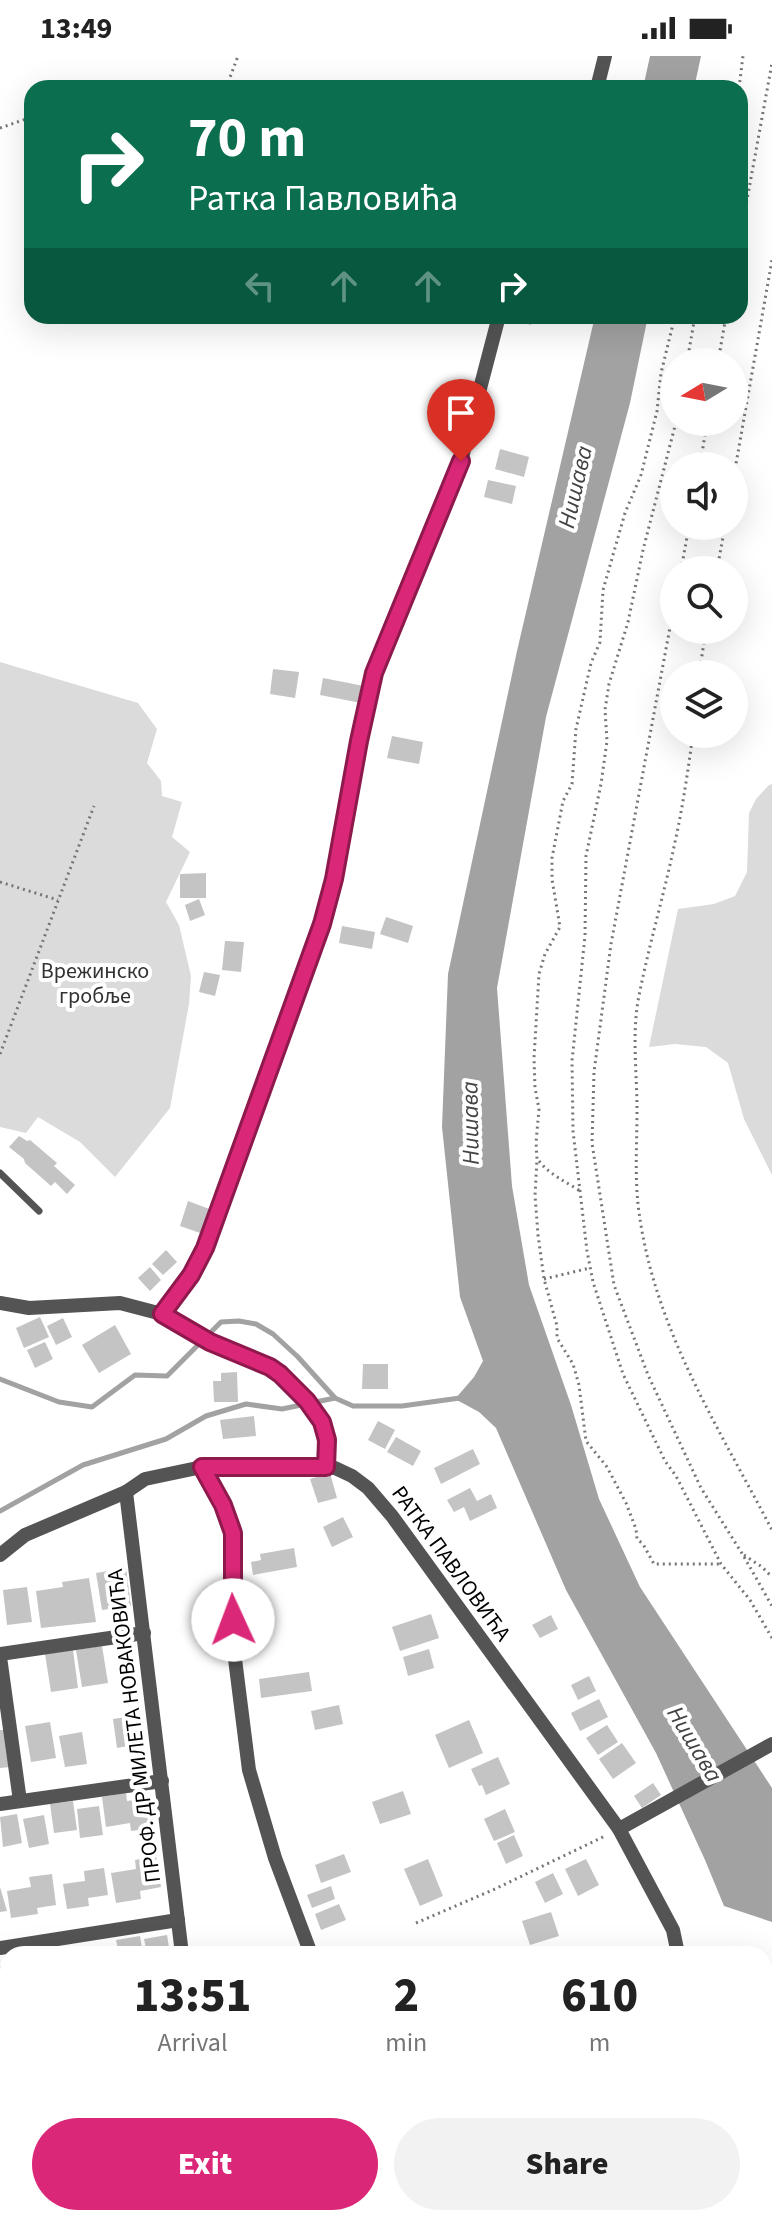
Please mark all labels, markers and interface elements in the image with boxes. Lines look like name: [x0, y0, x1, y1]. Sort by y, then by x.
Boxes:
text: 13:49: [40, 7, 112, 50]
text: 70 m: [188, 99, 306, 178]
icon: right: [56, 112, 160, 216]
text: Ратка Павловића: [188, 173, 458, 224]
icon: left: [238, 264, 282, 308]
icon: ahead: [322, 264, 366, 308]
icon: ahead: [406, 264, 450, 308]
icon: right: [490, 264, 534, 308]
north arrow: [660, 348, 748, 436]
map controls: [660, 348, 748, 748]
pin: [427, 379, 495, 461]
icon: arrive: [439, 391, 483, 435]
water label: Нишава: [549, 442, 602, 532]
button: sound: [660, 452, 748, 540]
button: search: [660, 556, 748, 644]
button: layers: [660, 660, 748, 748]
park label: Врежинско гробље: [41, 955, 149, 1012]
water label: Нишава: [452, 1081, 489, 1165]
street label: РАТКА ПАВЛОВИЋА: [384, 1479, 519, 1648]
street label: ПРОФ. ДР МИЛЕТА НОВАКОВИЋА: [99, 1567, 169, 1885]
position arrow: [191, 1578, 275, 1662]
water label: Нишава: [658, 1699, 731, 1789]
text: 13:51: [134, 1962, 251, 2030]
text: 2: [393, 1962, 419, 2030]
text: 610: [561, 1962, 638, 2030]
text: Arrival: [158, 2024, 228, 2061]
text: min: [385, 2024, 427, 2061]
text: m: [589, 2024, 610, 2061]
button: Exit: [32, 2118, 378, 2210]
button: Share: [394, 2118, 740, 2210]

